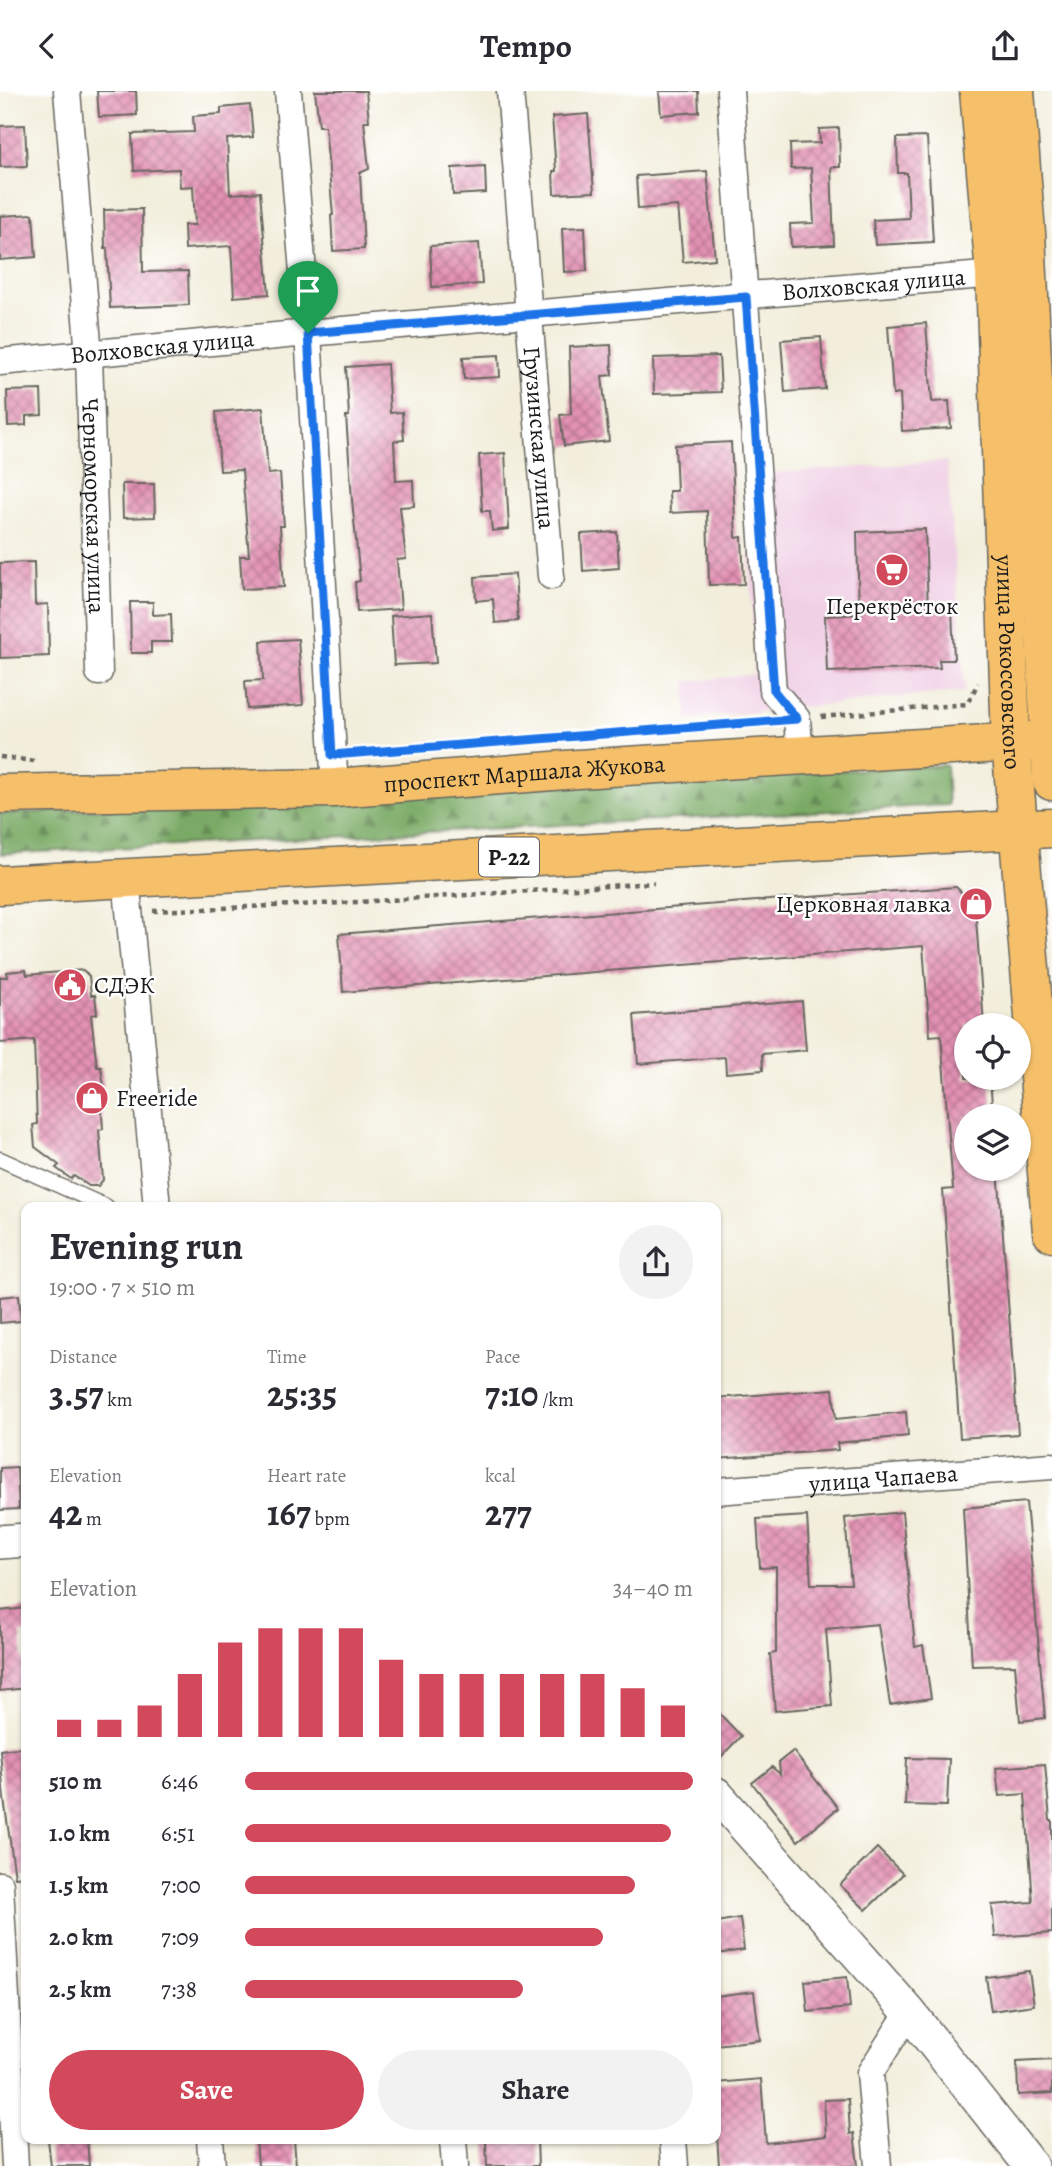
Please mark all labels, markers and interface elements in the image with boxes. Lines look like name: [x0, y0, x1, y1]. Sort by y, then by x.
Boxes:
text: Tempo: [480, 24, 572, 68]
icon: back: [28, 27, 66, 65]
icon: share: [986, 27, 1024, 65]
pin: [278, 261, 338, 333]
street label: Волховская улица: [780, 261, 967, 308]
icon: arrive: [289, 272, 327, 310]
street label: Волховская улица: [69, 322, 255, 371]
street label: Грузинская улица: [516, 345, 563, 531]
street label: Черноморская улица: [74, 398, 113, 614]
supermarket icon: Перекрёсток: [873, 551, 911, 589]
street label: улица Рокоссовского: [989, 553, 1029, 771]
place label: Перекрёсток: [826, 590, 958, 622]
street label: проспект Маршала Жукова: [382, 748, 666, 800]
road number: Р-22: [479, 837, 539, 877]
shop icon: Церковная лавка: [957, 885, 995, 923]
place label: Церковная лавка: [776, 888, 951, 920]
public building icon: СДЭК: [51, 966, 89, 1004]
place label: СДЭК: [94, 969, 155, 1001]
map controls: [954, 1013, 1031, 1181]
button: locate: [954, 1013, 1031, 1090]
shop icon: Freeride: [73, 1079, 111, 1117]
place label: Freeride: [116, 1082, 198, 1114]
button: layers: [954, 1104, 1031, 1181]
text: Evening run: [49, 1220, 243, 1272]
button: share: [619, 1225, 693, 1299]
text: 19:00 · 7 × 510 m: [49, 1272, 195, 1303]
text: Distance: [49, 1344, 117, 1370]
text: Time: [267, 1344, 306, 1370]
text: Pace: [485, 1344, 520, 1370]
text: 3.57: [49, 1370, 104, 1418]
text: 25:35: [267, 1370, 337, 1418]
text: 7:10: [485, 1370, 538, 1418]
text: km: [104, 1387, 133, 1413]
text: /km: [538, 1387, 574, 1413]
street label: улица Чапаева: [807, 1457, 959, 1500]
text: Elevation: [49, 1463, 122, 1489]
text: Heart rate: [267, 1463, 346, 1489]
text: kcal: [485, 1463, 515, 1489]
text: 42: [49, 1489, 82, 1537]
text: 167: [267, 1489, 311, 1537]
text: 277: [485, 1489, 532, 1537]
text: m: [82, 1506, 102, 1532]
text: bpm: [311, 1506, 350, 1532]
text: Elevation: [49, 1573, 137, 1604]
text: 34–40 m: [613, 1573, 693, 1604]
text: 510 m: [49, 1766, 102, 1797]
text: 6:46: [161, 1766, 198, 1797]
text: 1.0 km: [49, 1818, 110, 1849]
text: 6:51: [161, 1818, 195, 1849]
text: 1.5 km: [49, 1870, 109, 1901]
text: 7:00: [161, 1870, 201, 1901]
text: 2.0 km: [49, 1922, 113, 1953]
text: 7:09: [161, 1922, 199, 1953]
text: 2.5 km: [49, 1974, 111, 2005]
text: 7:38: [161, 1974, 197, 2005]
button: Save: [49, 2050, 364, 2130]
button: Share: [378, 2050, 693, 2130]

